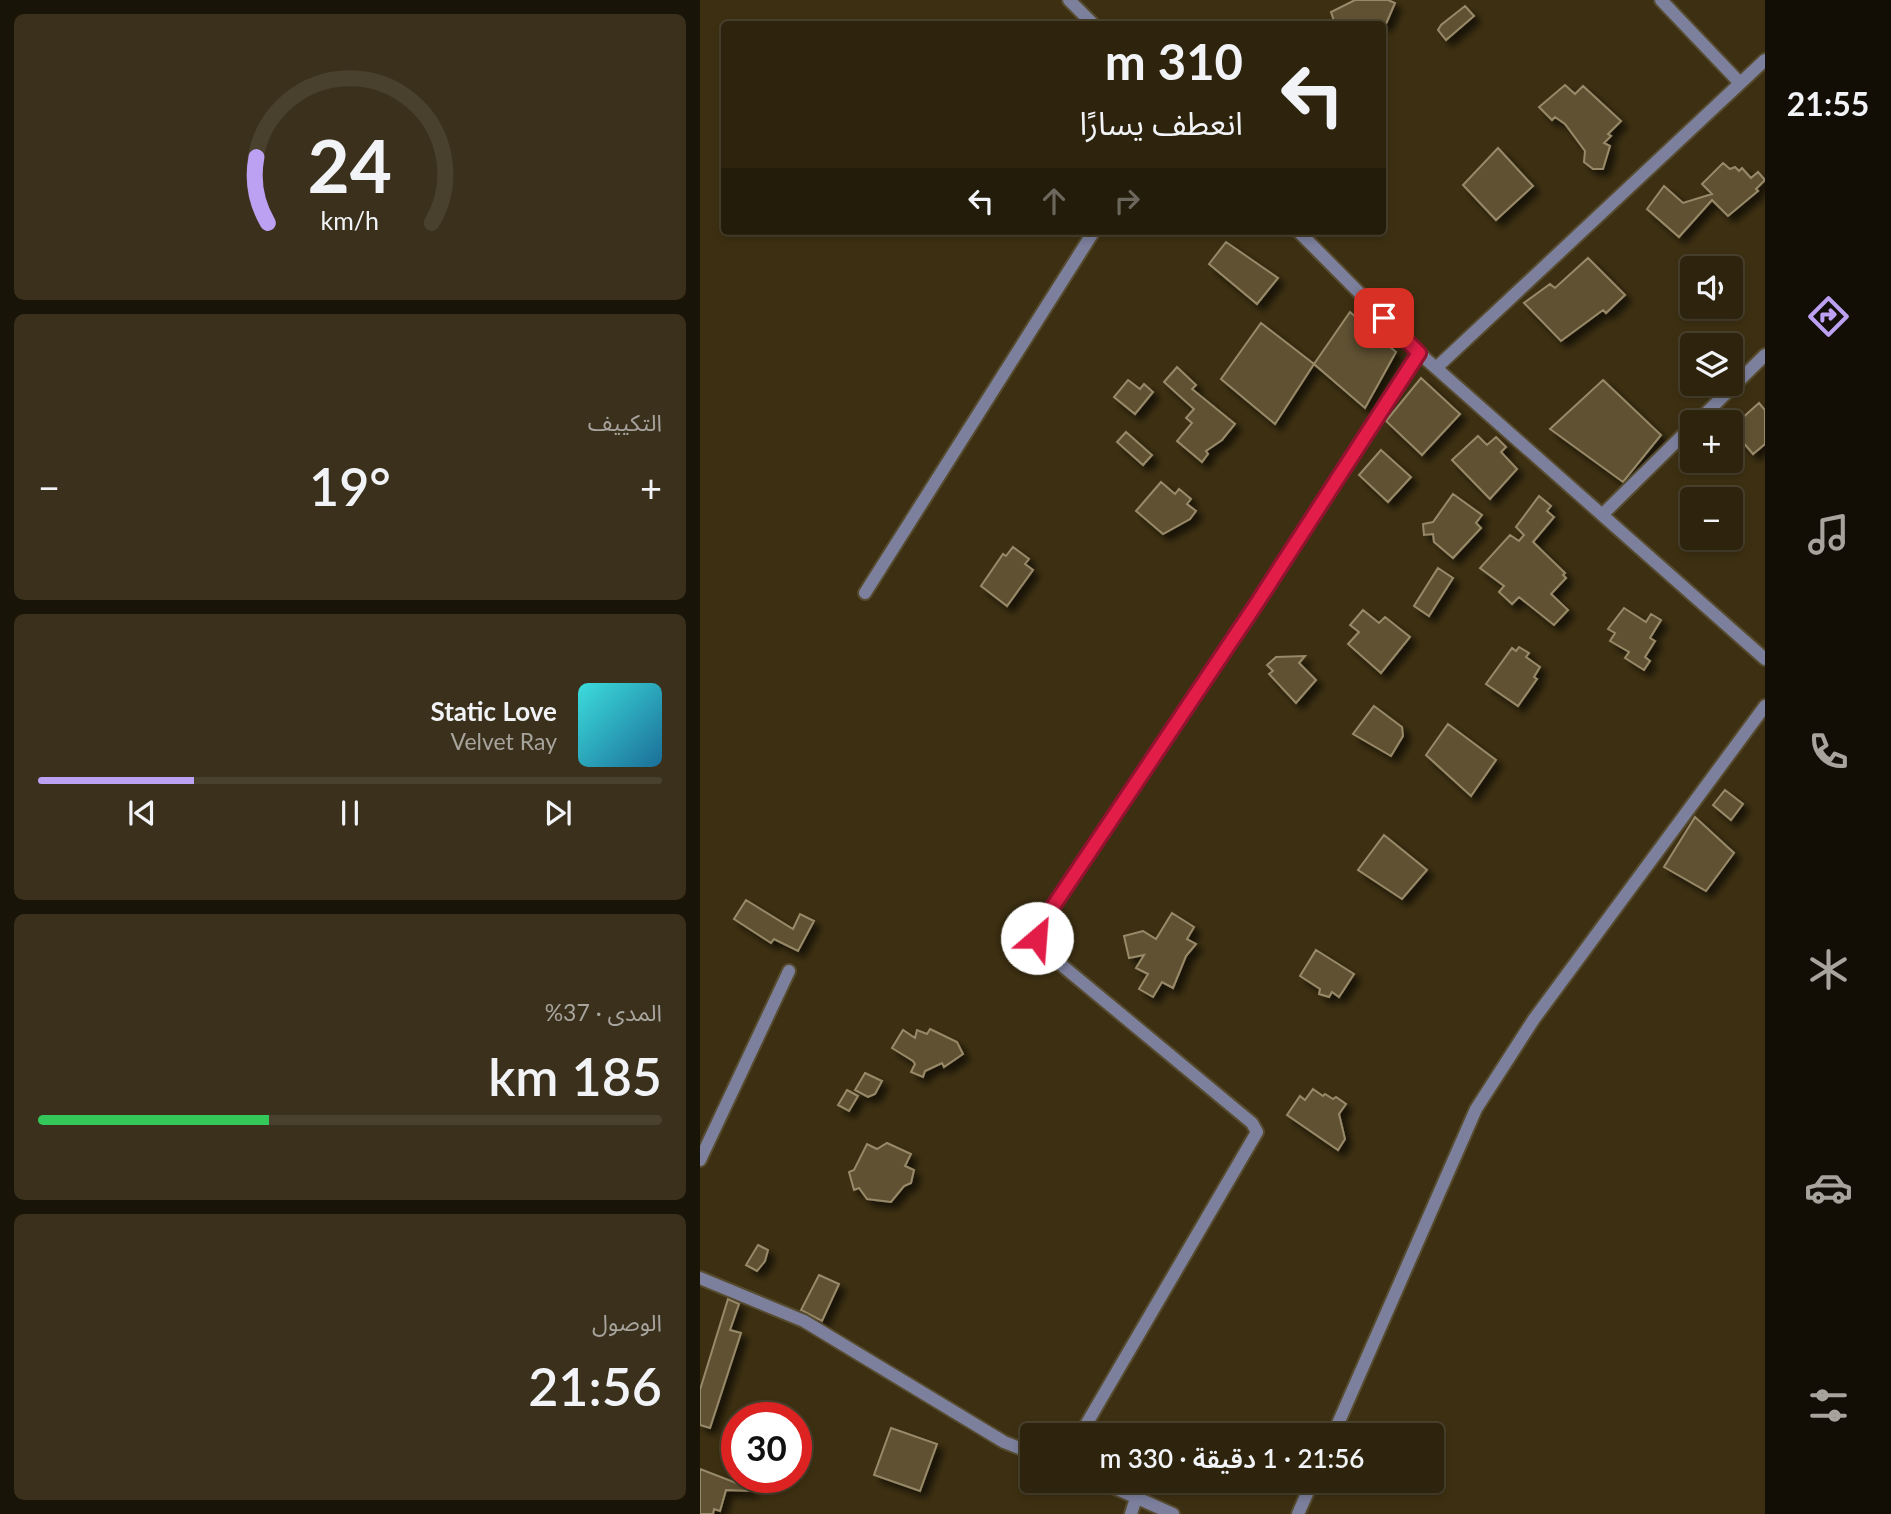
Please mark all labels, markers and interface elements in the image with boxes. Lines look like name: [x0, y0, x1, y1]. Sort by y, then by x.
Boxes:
text: 310 m: [1105, 32, 1243, 90]
icon: left: [1267, 49, 1358, 140]
text: 21:55: [1787, 84, 1869, 123]
text: انعطف يسارًا: [1079, 103, 1243, 142]
text: 24: [308, 121, 392, 209]
icon: left: [962, 182, 1000, 220]
icon: ahead: [1035, 182, 1073, 220]
icon: right: [1108, 182, 1146, 220]
text: km/h: [321, 205, 379, 235]
map controls: [1680, 256, 1743, 550]
button: sound: [1680, 256, 1743, 319]
pin: [1354, 288, 1414, 348]
icon: directions: [1804, 292, 1853, 341]
icon: arrive: [1365, 299, 1403, 337]
button: layers: [1680, 333, 1743, 396]
text: التكييف: [588, 408, 662, 436]
button: +: [1680, 410, 1743, 473]
text: 19°: [309, 455, 391, 517]
text: −: [38, 464, 60, 510]
text: +: [640, 464, 662, 510]
button: −: [1680, 487, 1743, 550]
icon: music: [1804, 510, 1853, 559]
text: Static Love: [430, 695, 557, 727]
text: Velvet Ray: [451, 727, 557, 755]
icon: phone: [1804, 727, 1853, 776]
icon: previous: [123, 794, 161, 832]
icon: pause: [331, 794, 369, 832]
icon: next: [539, 794, 577, 832]
position arrow: [1000, 901, 1074, 975]
icon: climate: [1804, 945, 1853, 994]
text: المدى · 37%: [545, 998, 662, 1026]
text: 185 km: [488, 1045, 662, 1107]
icon: car: [1804, 1163, 1853, 1212]
text: الوصول: [592, 1308, 662, 1336]
text: 21:56: [528, 1355, 662, 1417]
icon: filters: [1804, 1381, 1853, 1430]
speed limit sign: 30: [721, 1402, 812, 1493]
text: 21:56 · 1 دقيقة · 330 m: [1100, 1442, 1364, 1474]

